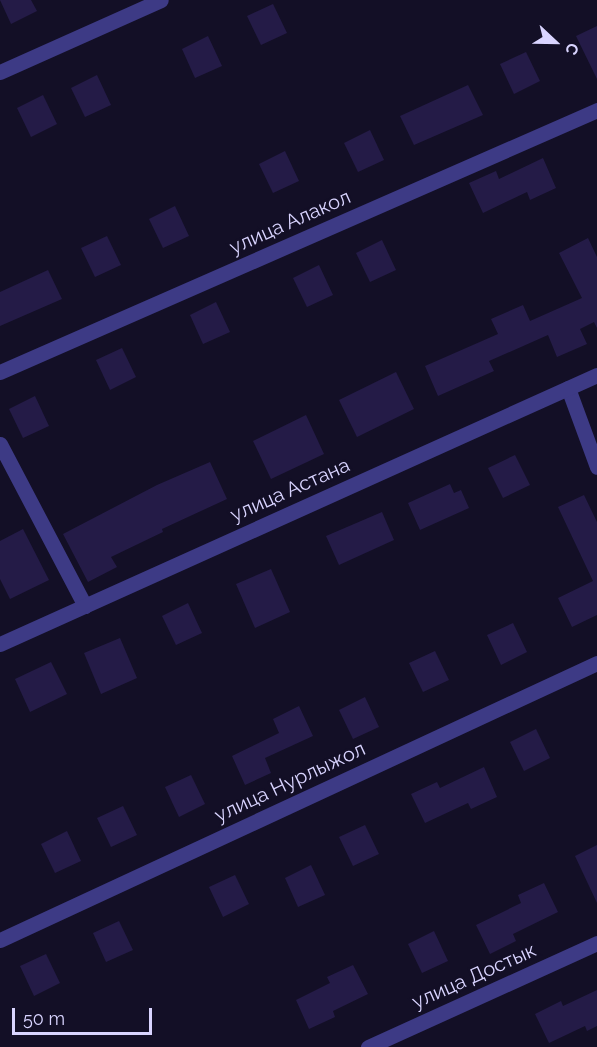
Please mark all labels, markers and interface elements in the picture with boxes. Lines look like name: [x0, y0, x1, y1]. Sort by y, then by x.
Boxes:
north arrow: [525, 12, 585, 72]
text: С: [561, 40, 583, 58]
street label: улица Алакол: [225, 184, 355, 260]
street label: улица Астана: [226, 453, 354, 527]
street label: улица Нурлыжол: [211, 737, 369, 827]
street label: улица Достык: [408, 938, 540, 1014]
scale bar: [15, 996, 154, 1034]
text: 50 m: [23, 1008, 65, 1029]

